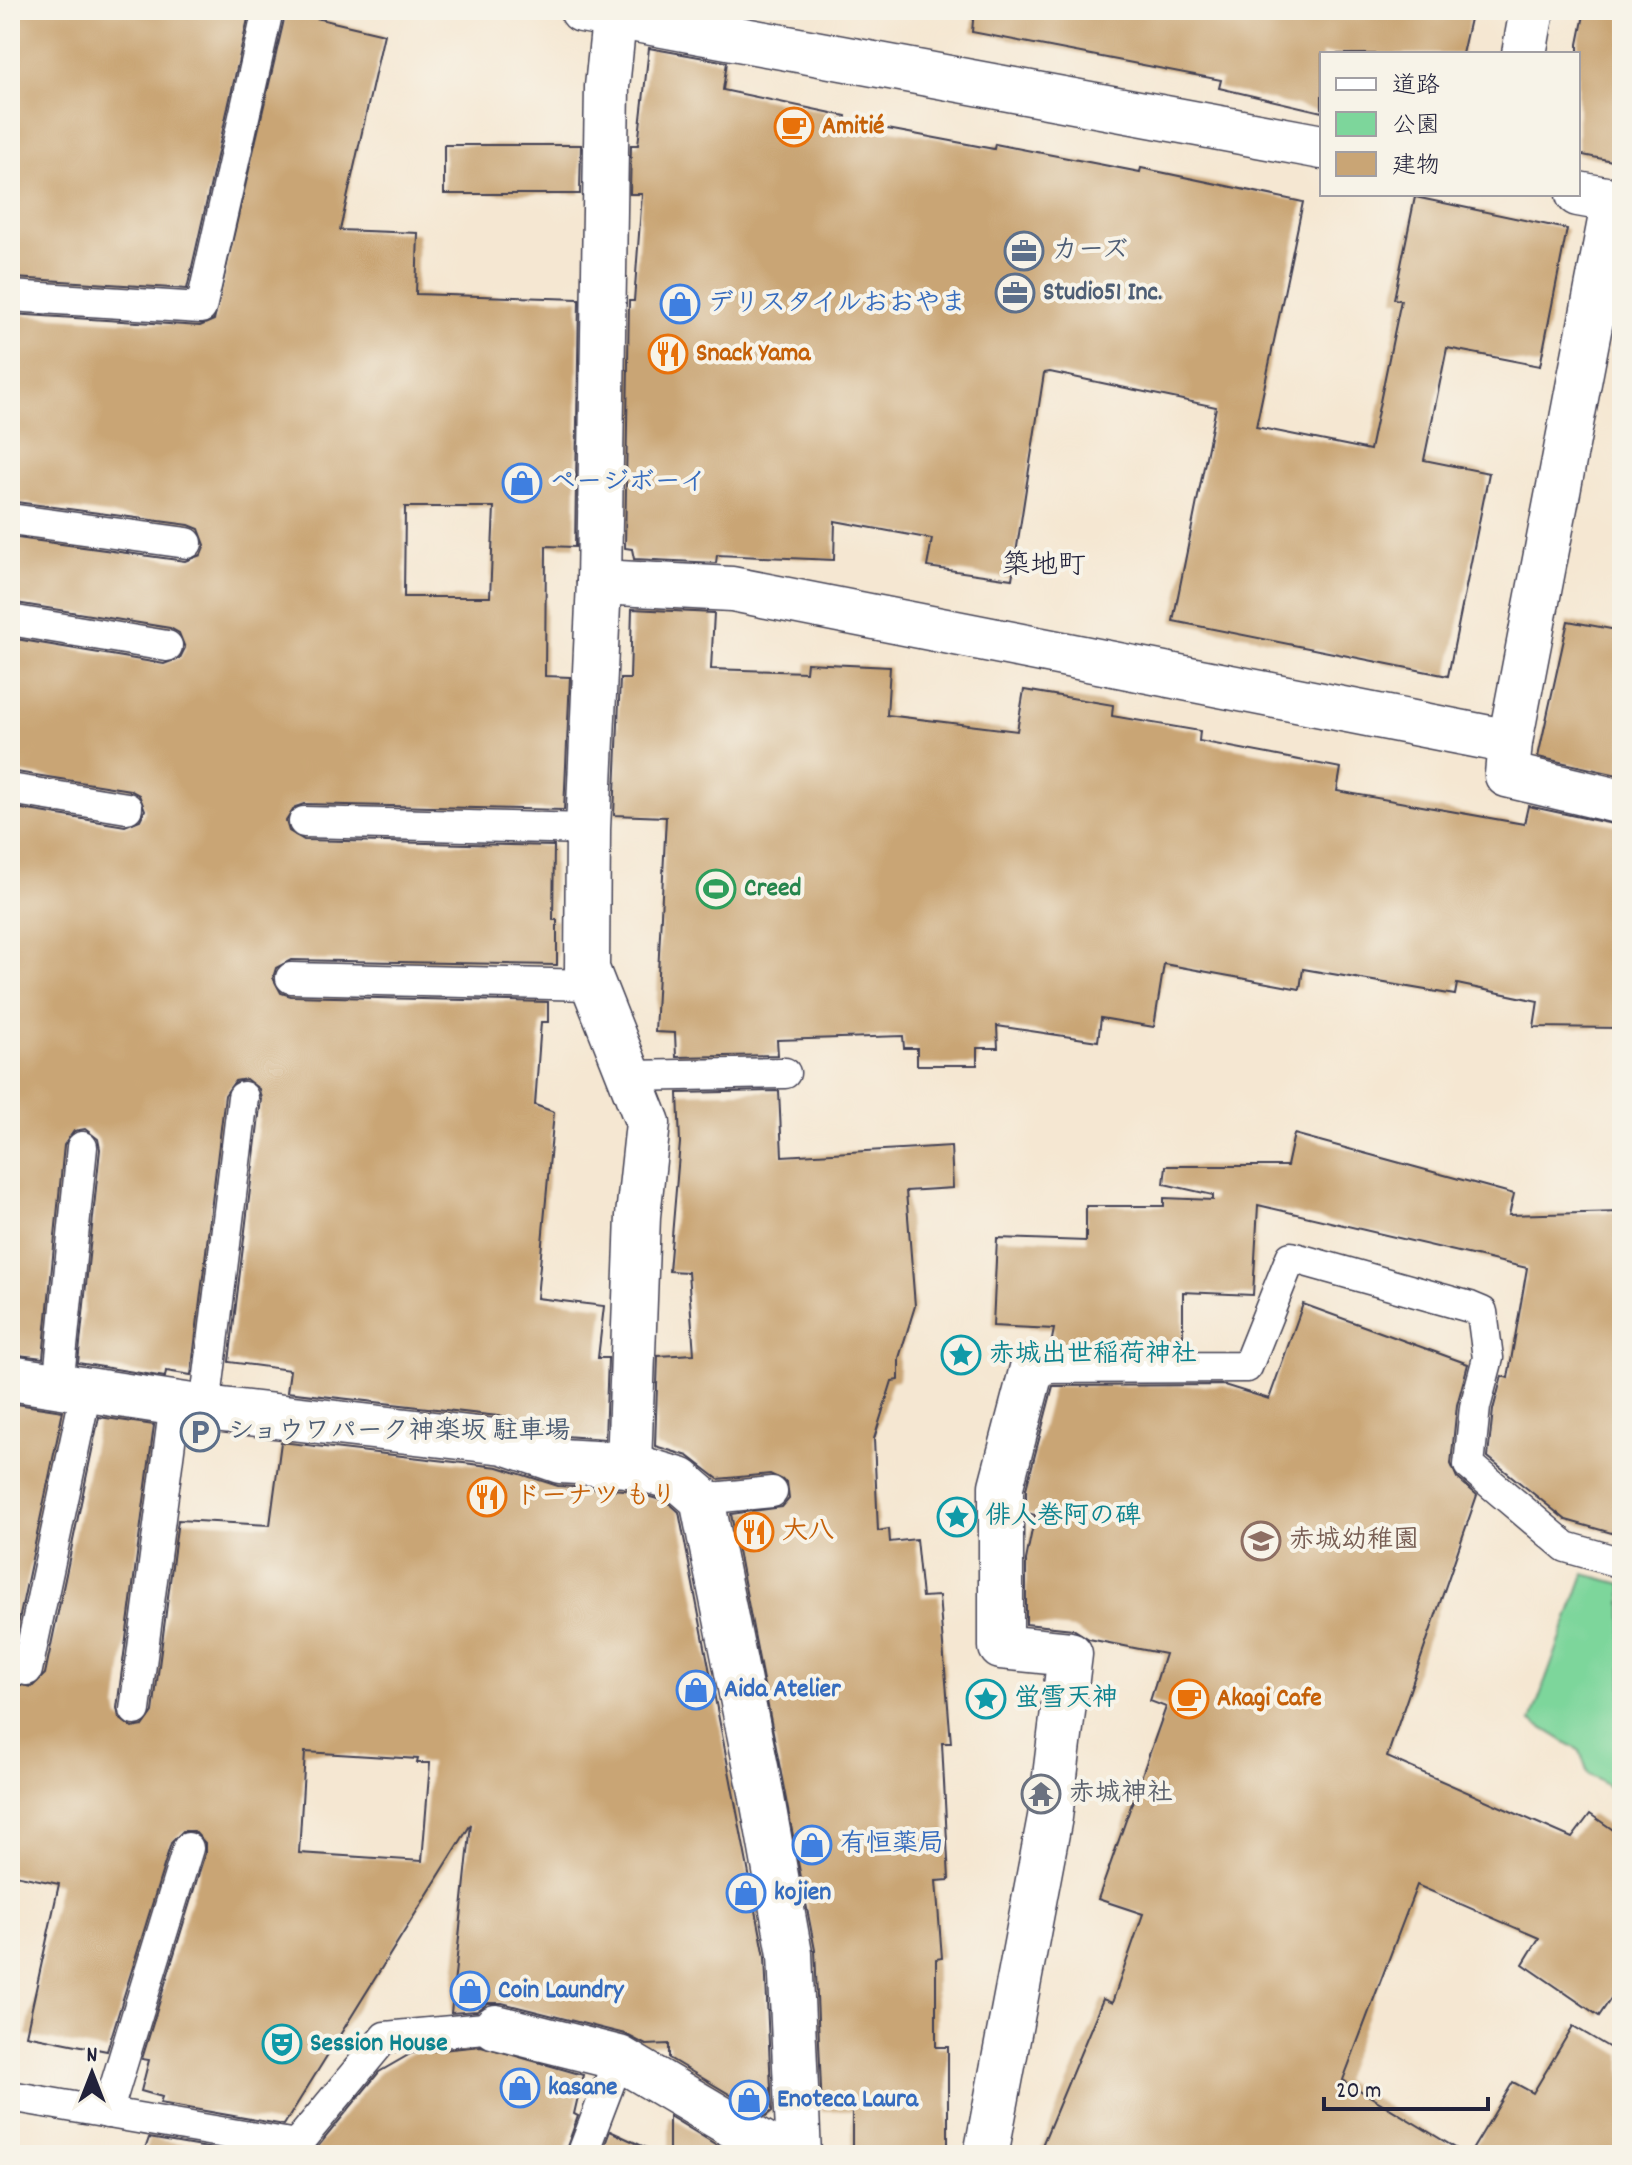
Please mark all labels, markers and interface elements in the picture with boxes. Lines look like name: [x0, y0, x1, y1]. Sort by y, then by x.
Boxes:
legend: [1320, 52, 1580, 196]
text: 道路: [1392, 70, 1440, 104]
cafe icon: Amitié: [773, 106, 815, 148]
place label: Amitié: [822, 109, 884, 146]
text: 公園: [1392, 110, 1440, 144]
text: 建物: [1392, 150, 1440, 184]
office icon: カーズ: [1003, 230, 1045, 272]
place label: カーズ: [1052, 233, 1128, 270]
office icon: Studio51 Inc.: [994, 272, 1036, 314]
place label: Studio51 Inc.: [1043, 275, 1162, 312]
shop icon: デリスタイルおおやま: [659, 283, 701, 325]
place label: デリスタイルおおやま: [708, 286, 966, 323]
restaurant icon: Snack Yama: [647, 333, 689, 375]
place label: Snack Yama: [696, 336, 811, 373]
shop icon: ページボーイ: [501, 462, 543, 504]
place label: ページボーイ: [550, 465, 707, 502]
district label: 築地町: [1002, 548, 1086, 588]
sports icon: Creed: [695, 868, 737, 910]
place label: Creed: [744, 871, 802, 908]
place icon: 赤城出世稲荷神社: [940, 1334, 982, 1376]
place label: 赤城出世稲荷神社: [989, 1337, 1197, 1374]
parking icon: ショウワパーク神楽坂 駐車場: [179, 1411, 221, 1453]
place label: ショウワパーク神楽坂 駐車場: [228, 1414, 570, 1451]
restaurant icon: ドーナツ もり: [466, 1476, 508, 1518]
place label: ドーナツ もり: [515, 1479, 677, 1516]
place icon: 俳人巻阿の碑: [936, 1496, 978, 1538]
place label: 俳人巻阿の碑: [985, 1499, 1141, 1536]
restaurant icon: 大八: [733, 1511, 775, 1553]
place label: 大八: [782, 1514, 834, 1551]
school or university icon: 赤城幼稚園: [1240, 1520, 1282, 1562]
place label: 赤城幼稚園: [1289, 1523, 1419, 1560]
shop icon: Aida Atelier: [675, 1669, 717, 1711]
place label: Aida Atelier: [724, 1672, 841, 1709]
place icon: 蛍雪天神: [965, 1678, 1007, 1720]
cafe icon: Akagi Cafe: [1168, 1678, 1210, 1720]
place label: 蛍雪天神: [1014, 1681, 1118, 1718]
place label: Akagi Cafe: [1217, 1681, 1322, 1718]
temple icon: 赤城神社: [1020, 1773, 1062, 1815]
place label: 赤城神社: [1069, 1776, 1173, 1813]
shop icon: 有恒薬局: [791, 1824, 833, 1866]
place label: 有恒薬局: [840, 1827, 944, 1864]
shop icon: kojien: [725, 1872, 767, 1914]
place label: kojien: [774, 1875, 831, 1912]
shop icon: Coin Laundry: [449, 1970, 491, 2012]
place label: Coin Laundry: [498, 1973, 625, 2010]
theatre icon: Session House: [261, 2023, 303, 2065]
place label: Session House: [310, 2026, 448, 2063]
north arrow: [52, 2033, 132, 2113]
text: N: [87, 2041, 98, 2072]
scale bar: [1324, 2061, 1488, 2111]
shop icon: kasane: [499, 2067, 541, 2109]
place label: kasane: [548, 2070, 617, 2107]
text: 20 m: [1336, 2075, 1382, 2109]
shop icon: Enoteca Laura: [728, 2079, 770, 2121]
place label: Enoteca Laura: [777, 2082, 919, 2119]

